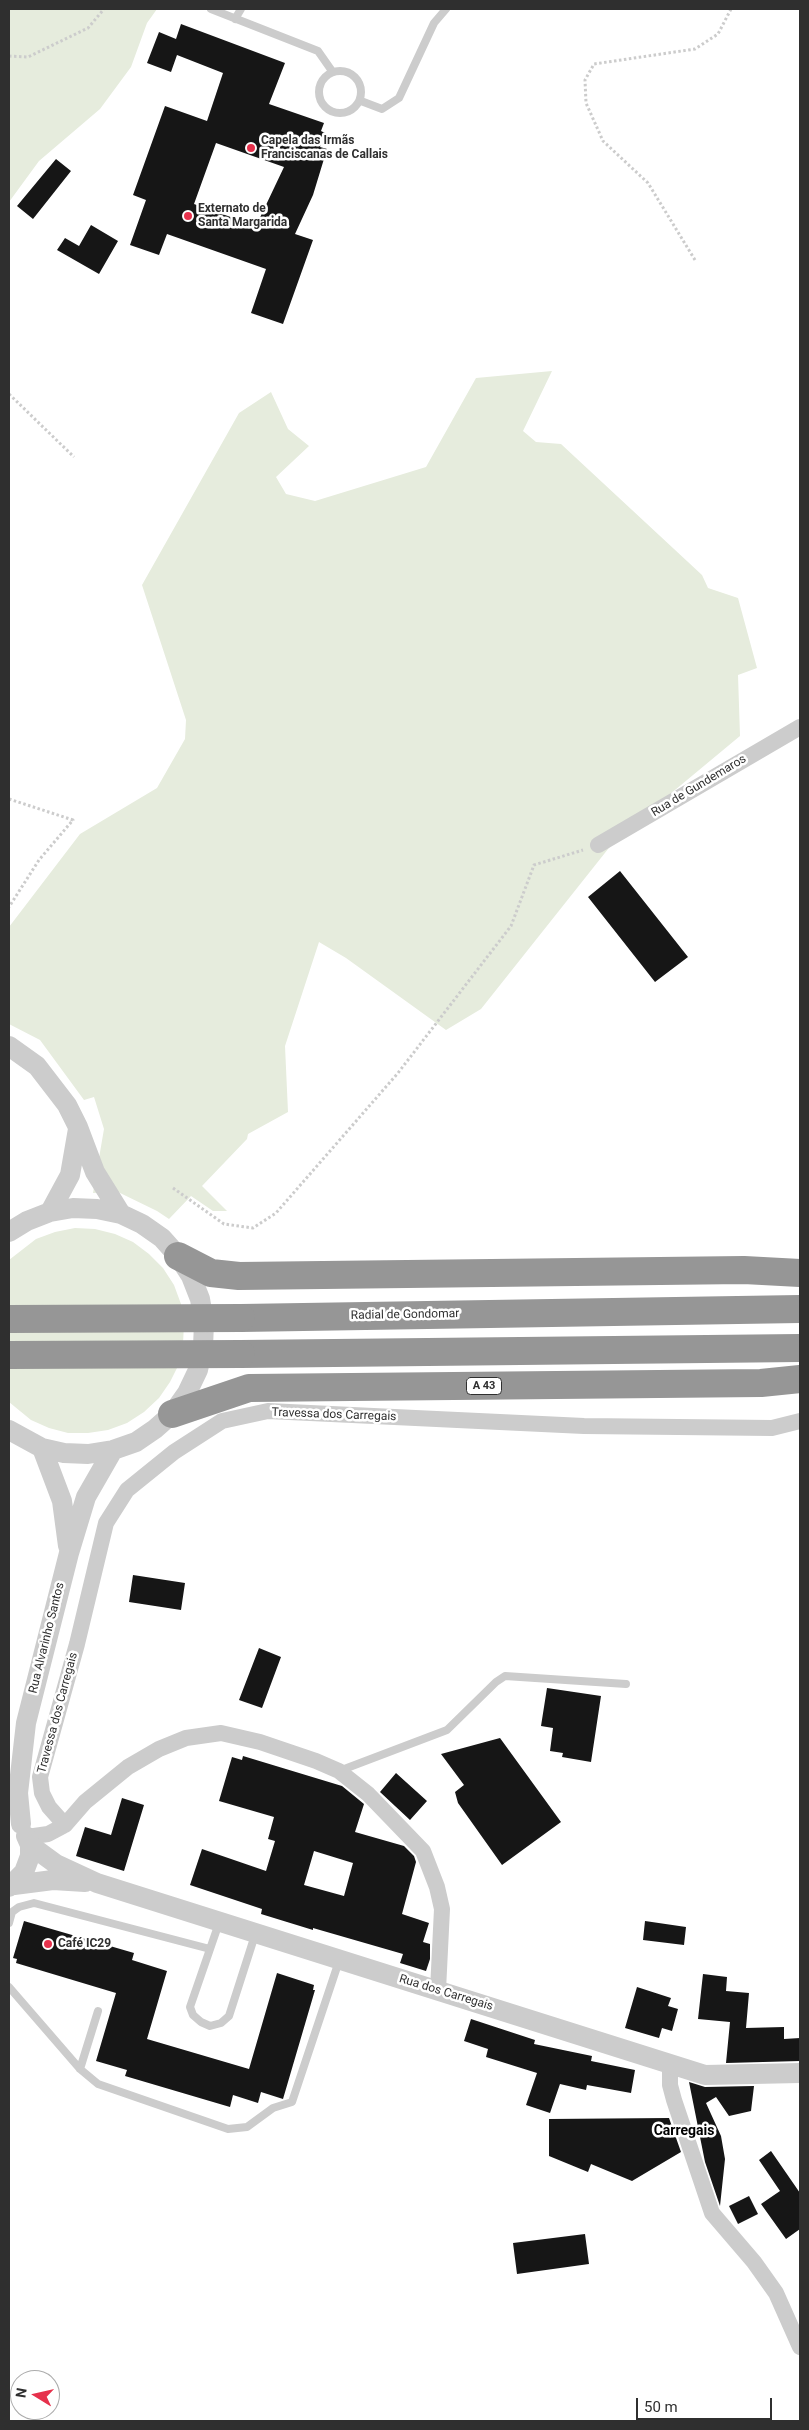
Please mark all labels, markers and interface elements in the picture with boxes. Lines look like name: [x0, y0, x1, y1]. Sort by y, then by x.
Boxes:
place label: Capela das Irmãs Franciscanas de Callais: [261, 134, 388, 162]
marker: Capela das Irmãs Franciscanas de Callais: [245, 142, 257, 154]
place label: Externato de Santa Margarida: [198, 202, 287, 230]
marker: Externato de Santa Margarida: [182, 210, 194, 222]
street label: Rua de Gundemaros: [649, 752, 749, 820]
street label: Radial de Gondomar: [351, 1307, 459, 1323]
road number: A 43: [466, 1378, 502, 1394]
street label: Travessa dos Carregais: [271, 1406, 397, 1424]
street label: Rua Alvarinho Santos: [26, 1581, 68, 1695]
street label: Travessa dos Carregais: [35, 1651, 81, 1775]
place label: Café IC29: [58, 1937, 111, 1951]
marker: Café IC29: [42, 1938, 54, 1950]
street label: Rua dos Carregais: [397, 1972, 495, 2014]
district label: Carregais: [654, 2123, 714, 2139]
north arrow: [10, 2370, 60, 2420]
text: N: [12, 2387, 30, 2399]
scale bar: [639, 2388, 775, 2420]
text: 50 m: [644, 2398, 678, 2416]

